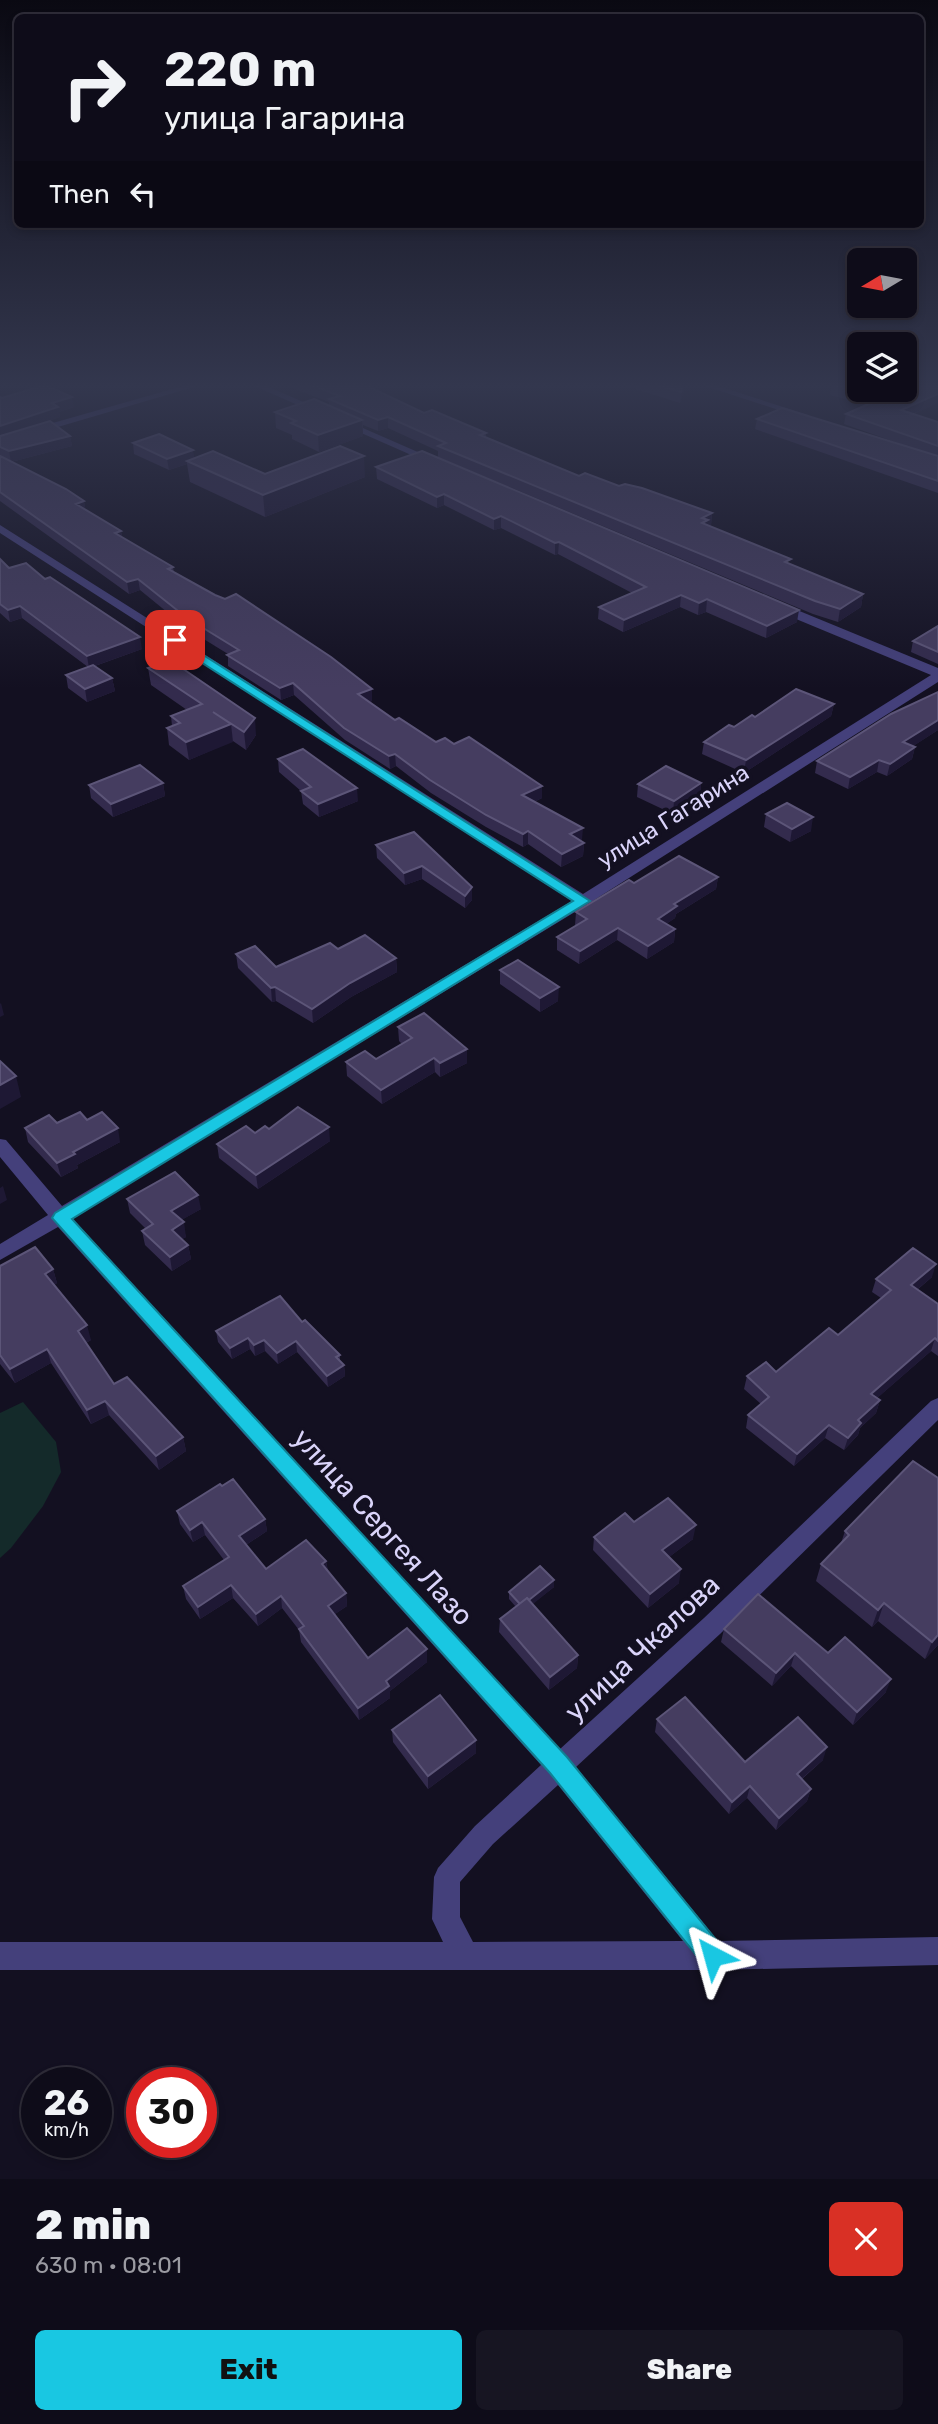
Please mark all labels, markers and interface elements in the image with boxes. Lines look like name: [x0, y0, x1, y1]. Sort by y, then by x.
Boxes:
text: 220 m: [164, 40, 316, 98]
icon: right: [49, 42, 140, 133]
text: улица Гагарина: [164, 99, 405, 137]
icon: left: [124, 175, 162, 213]
text: Then: [49, 179, 110, 210]
north arrow: [847, 248, 917, 318]
map controls: [847, 248, 917, 402]
button: layers: [847, 332, 917, 402]
pin: [145, 610, 205, 670]
icon: arrive: [156, 621, 194, 659]
street label: улица Гагарина: [592, 758, 754, 874]
street label: улица Сергея Лазо: [286, 1422, 480, 1632]
street label: улица Чкалова: [558, 1568, 726, 1728]
position arrow: [676, 1919, 750, 1993]
speed limit sign: 30: [126, 2067, 217, 2158]
text: 26: [44, 2082, 89, 2124]
text: km/h: [44, 2119, 89, 2141]
text: 2 min: [35, 2200, 151, 2250]
button: close: [829, 2202, 903, 2276]
text: 630 m · 08:01: [35, 2251, 182, 2279]
button: Exit: [35, 2330, 462, 2410]
button: Share: [476, 2330, 903, 2410]

